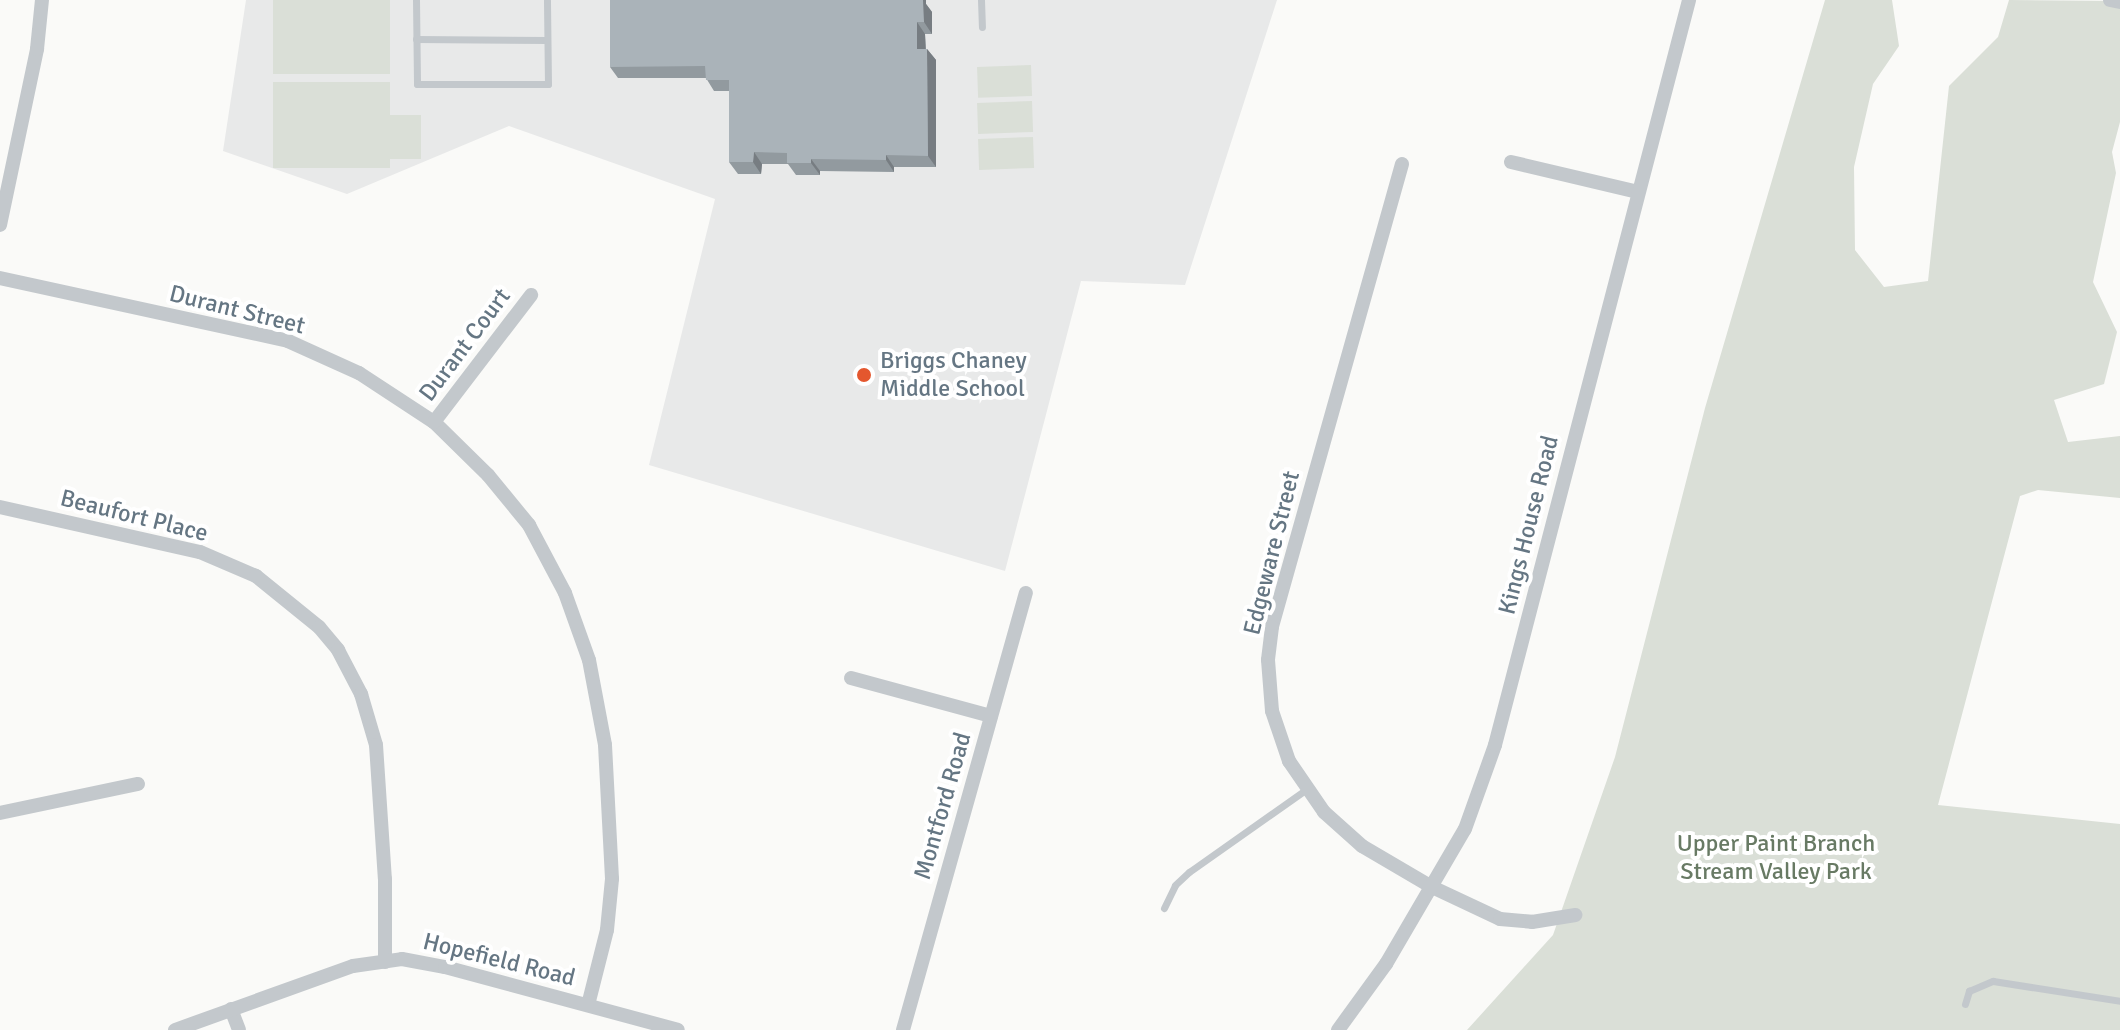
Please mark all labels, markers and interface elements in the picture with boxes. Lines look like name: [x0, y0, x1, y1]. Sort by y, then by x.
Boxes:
street label: Durant Street: [166, 279, 308, 341]
street label: Durant Court: [413, 283, 517, 407]
place label: Briggs Chaney Middle School: [880, 347, 1027, 403]
marker: Briggs Chaney Middle School: [855, 366, 873, 384]
street label: Kings House Road: [1493, 433, 1565, 617]
street label: Edgeware Street: [1238, 468, 1306, 638]
street label: Beaufort Place: [57, 484, 211, 548]
street label: Montford Road: [908, 729, 978, 883]
park label: Upper Paint Branch Stream Valley Park: [1677, 830, 1875, 886]
street label: Hopefield Road: [420, 927, 578, 993]

